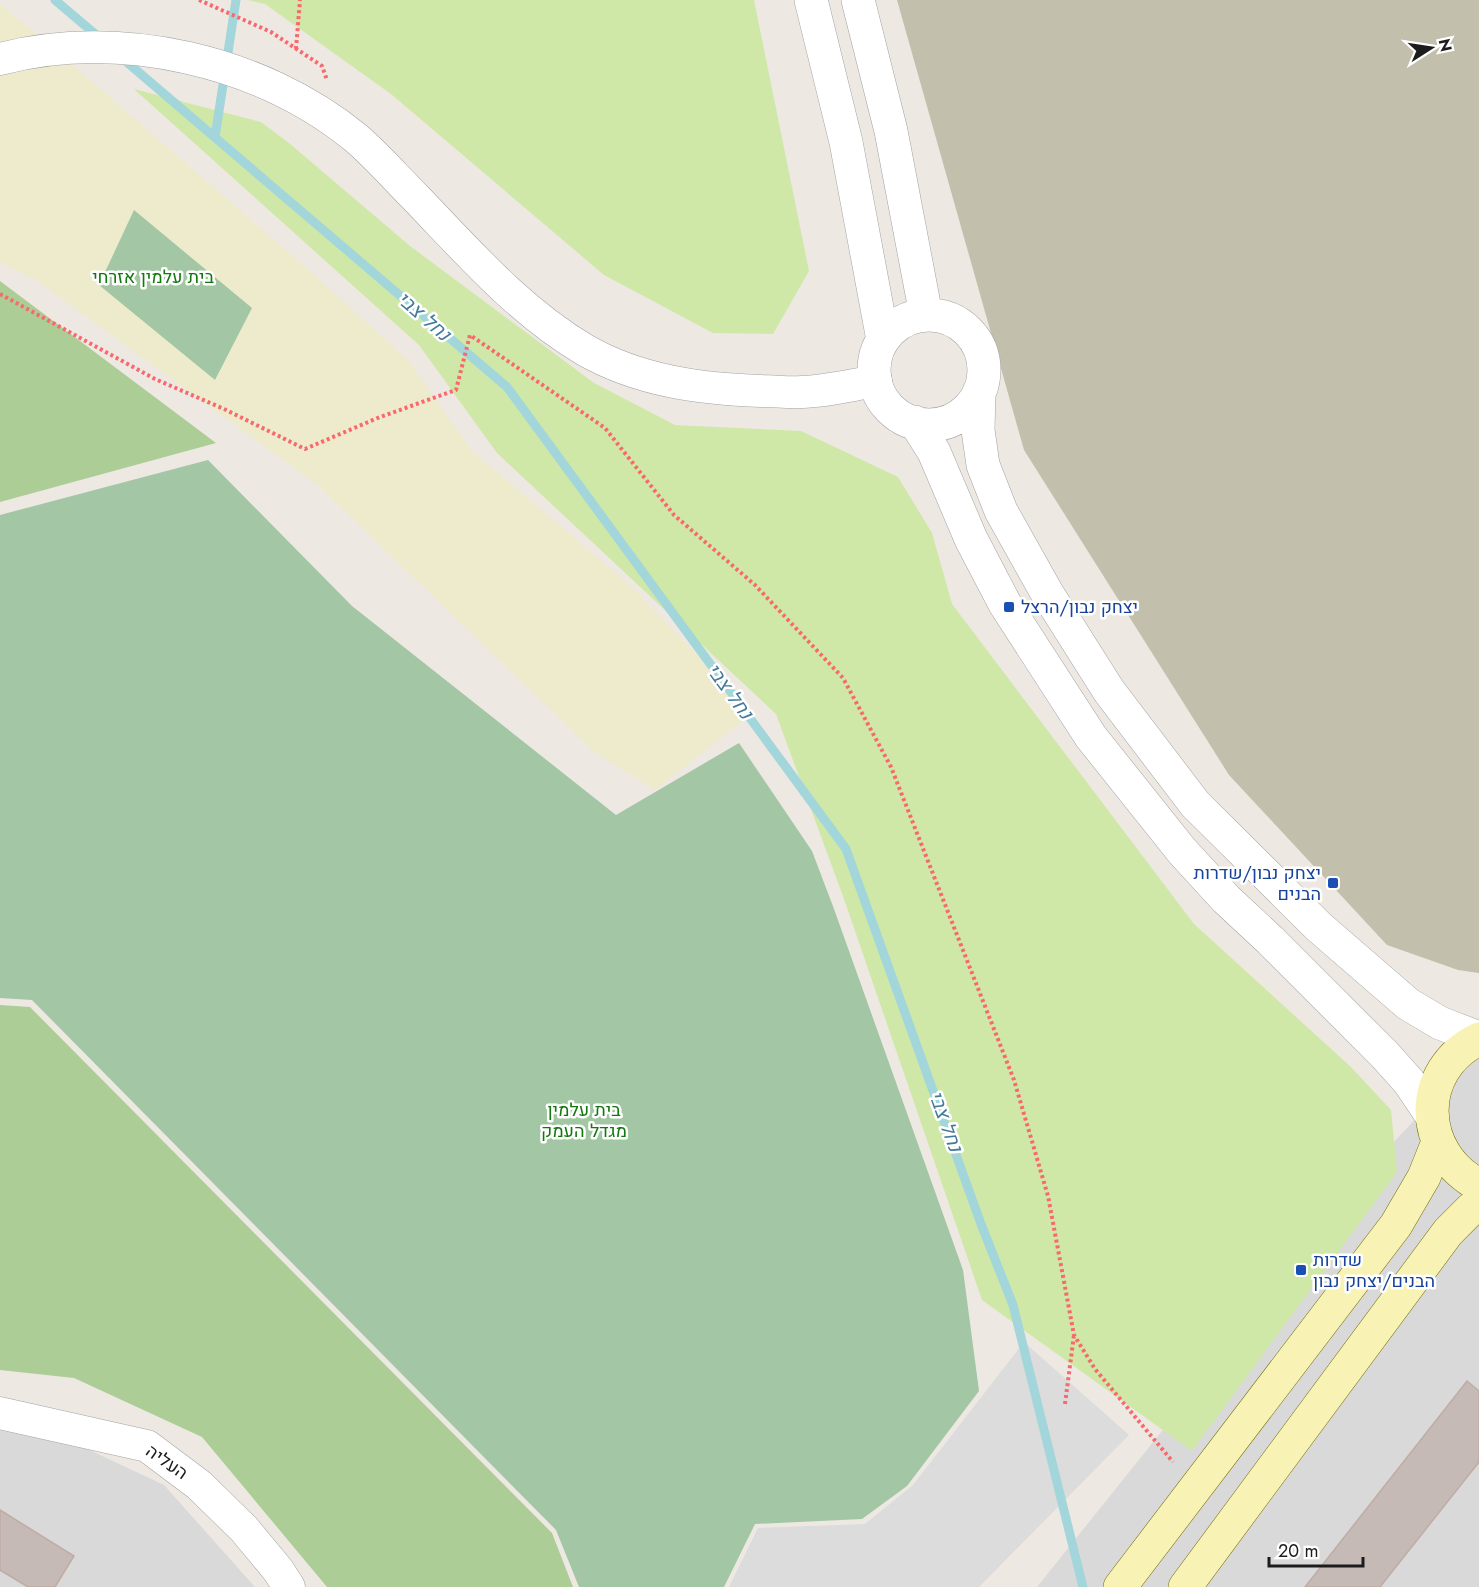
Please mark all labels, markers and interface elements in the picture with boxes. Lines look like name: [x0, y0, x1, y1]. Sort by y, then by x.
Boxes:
north arrow: [1401, 18, 1461, 78]
text: N: [1433, 36, 1458, 54]
park label: בית עלמין אזרחי: [92, 264, 214, 290]
water label: נחל צבי: [390, 285, 458, 349]
place label: יצחק נבון/הרצל: [1021, 594, 1138, 620]
marker: יצחק נבון/הרצל: [1002, 600, 1016, 614]
water label: נחל צבי: [699, 657, 761, 727]
place label: יצחק נבון/שדרות הבנים: [1193, 860, 1321, 907]
marker: יצחק נבון/שדרות הבנים: [1326, 876, 1340, 890]
water label: נחל צבי: [921, 1087, 971, 1157]
park label: בית עלמין מגדל העמק: [541, 1097, 627, 1144]
place label: שדרות הבנים/יצחק נבון: [1313, 1247, 1435, 1294]
marker: שדרות הבנים/יצחק נבון: [1294, 1263, 1308, 1277]
street label: העליה: [141, 1438, 193, 1486]
scale bar: [1269, 1530, 1364, 1568]
text: 20 m: [1278, 1538, 1318, 1564]

